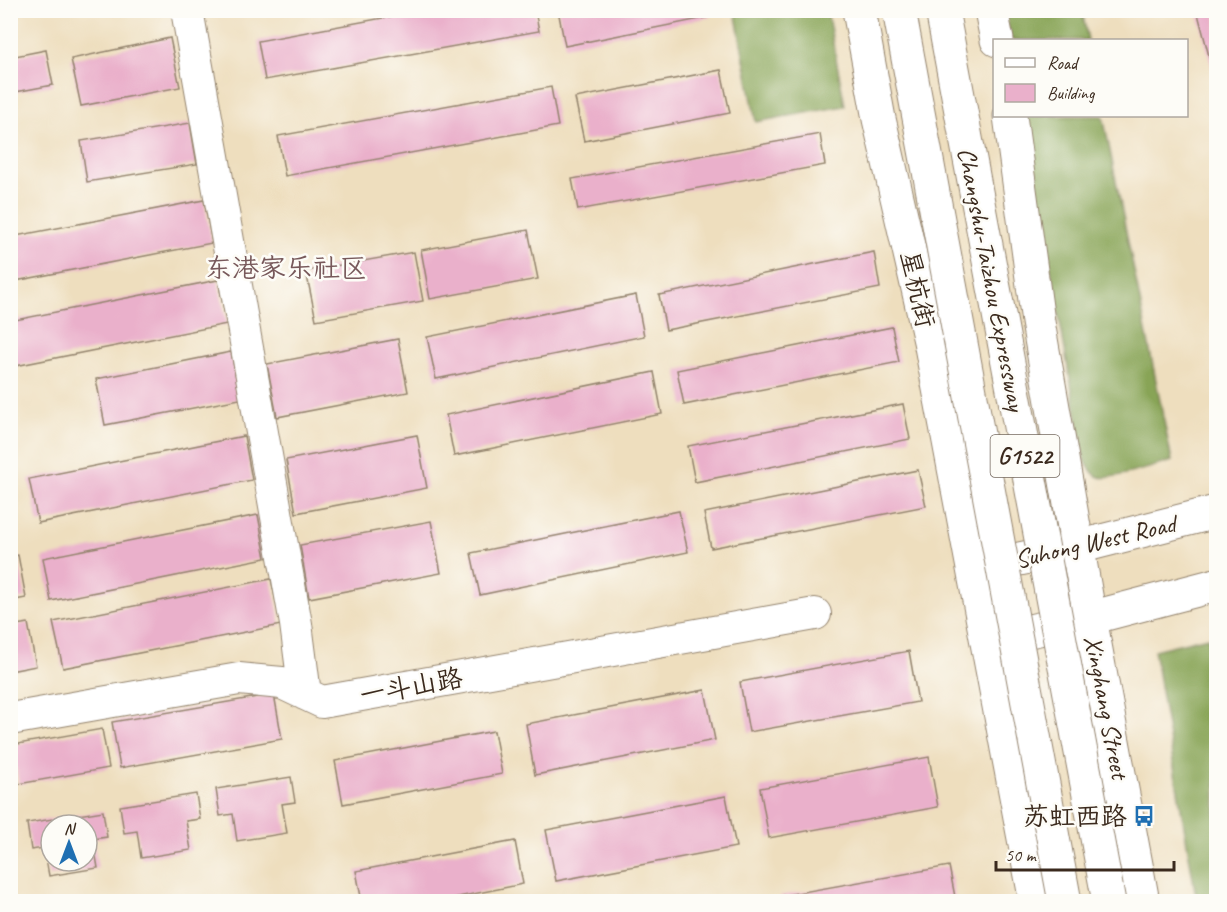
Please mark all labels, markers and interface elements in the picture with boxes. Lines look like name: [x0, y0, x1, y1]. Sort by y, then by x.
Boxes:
legend: [993, 39, 1188, 117]
text: Road: [1047, 52, 1080, 74]
text: Building: [1047, 82, 1096, 104]
street label: Changshu-Taizhou Expressway: [950, 145, 1034, 416]
street label: 星杭街: [893, 247, 942, 331]
district label: 东港家乐社区: [205, 251, 367, 285]
road number: G1522: [990, 435, 1060, 477]
street label: Suhong West Road: [1012, 506, 1182, 576]
street label: Xinghang Street: [1076, 633, 1137, 784]
street label: 一斗山路: [357, 661, 465, 712]
place label: 苏虹西路: [1023, 800, 1127, 833]
bus stop icon: 苏虹西路: [1132, 804, 1156, 828]
north arrow: [39, 813, 99, 873]
text: N: [64, 819, 77, 839]
scale bar: [996, 834, 1174, 872]
text: 50 m: [1005, 844, 1038, 866]

